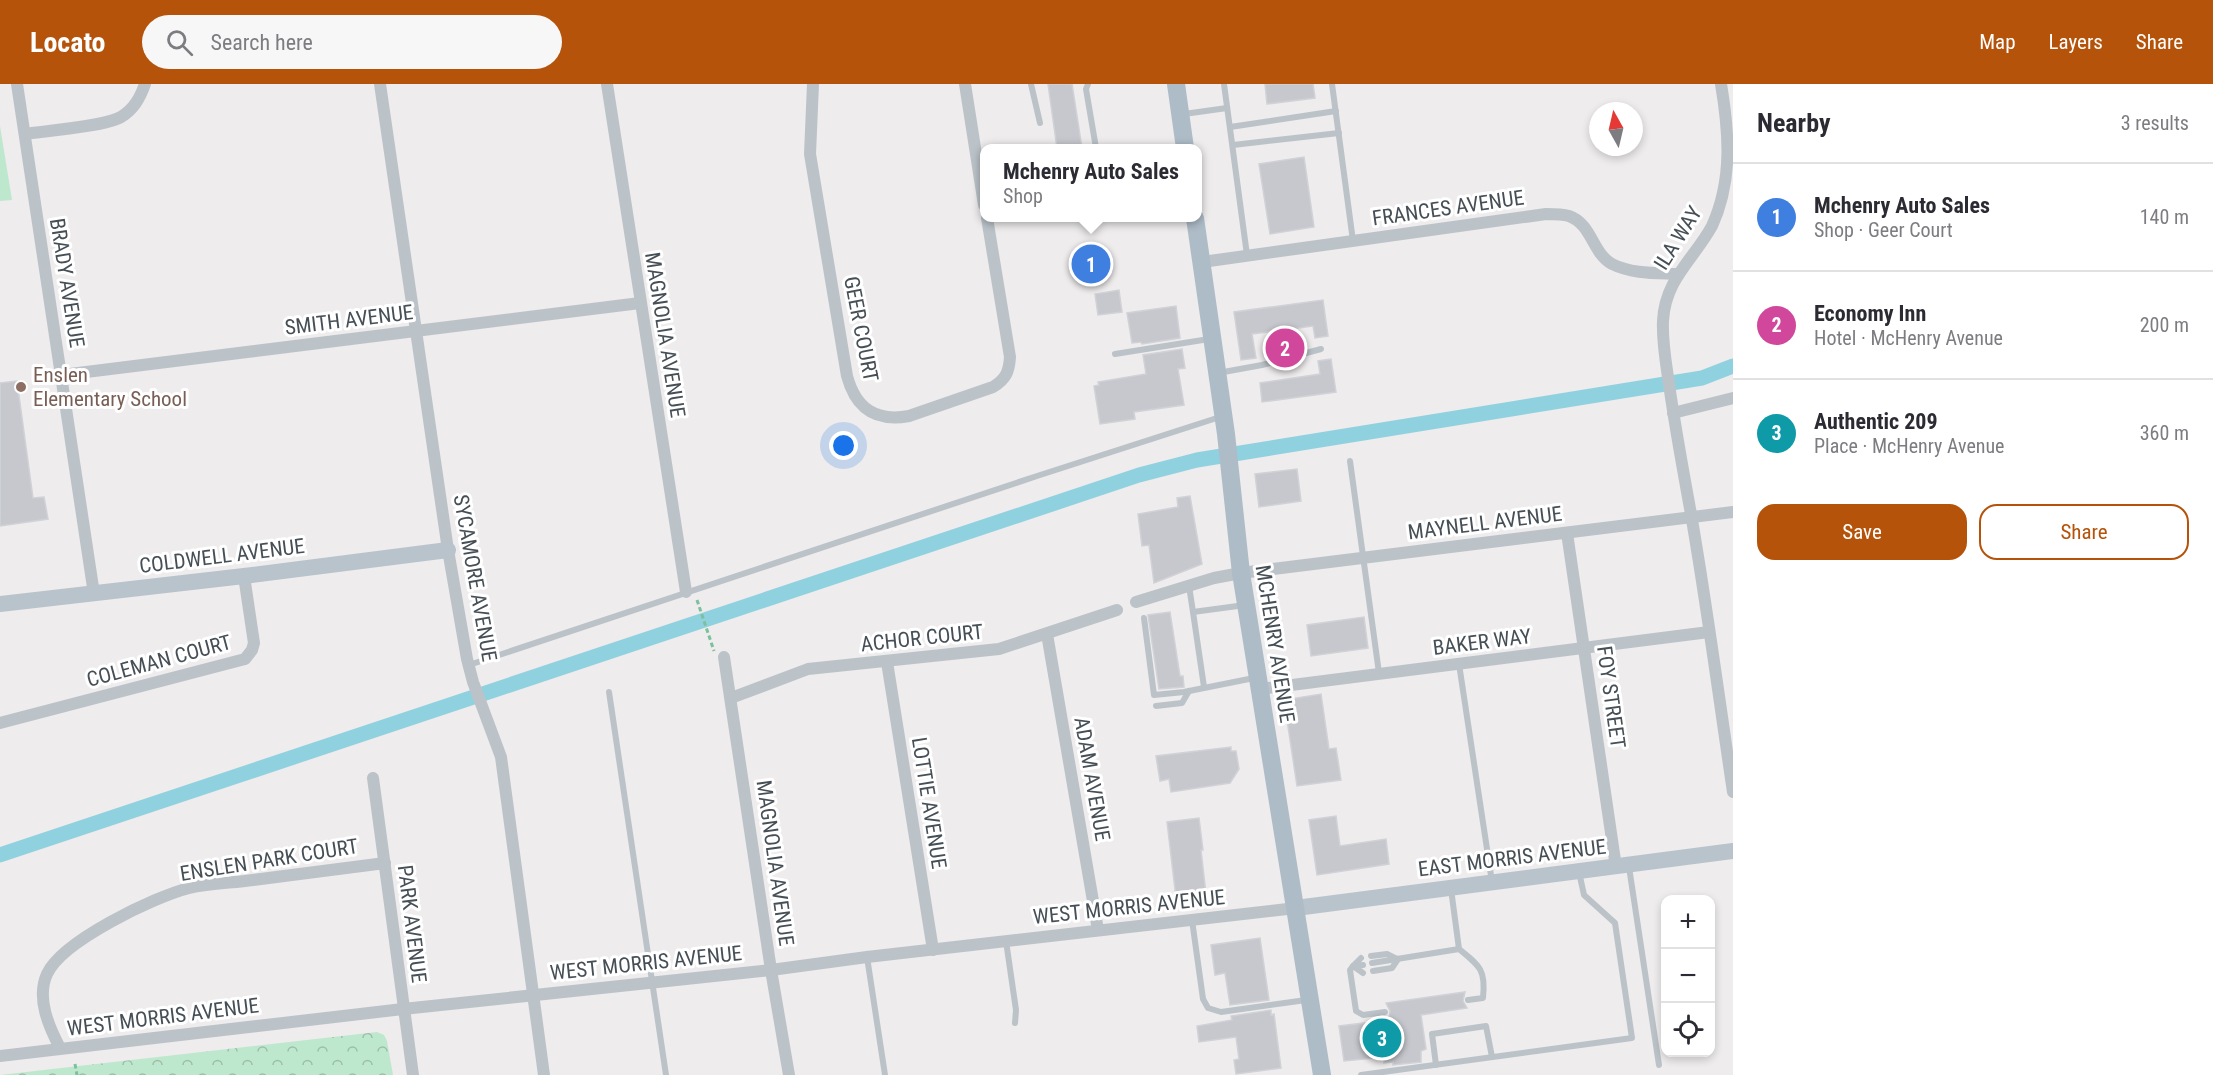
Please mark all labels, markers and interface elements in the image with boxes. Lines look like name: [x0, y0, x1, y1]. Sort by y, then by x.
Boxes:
search box: [142, 15, 562, 69]
text: Locato: [30, 26, 106, 59]
icon: search: [163, 26, 196, 59]
text: Search here: [211, 30, 313, 55]
text: Map: [1979, 30, 2016, 54]
text: Layers: [2049, 30, 2103, 54]
text: Share: [2136, 30, 2183, 54]
north arrow: [1589, 102, 1643, 156]
text: Nearby: [1757, 108, 1831, 138]
text: 3 results: [2121, 111, 2189, 135]
popup: [980, 144, 1202, 222]
text: Mchenry Auto Sales: [1003, 159, 1179, 184]
text: Shop: [1003, 184, 1043, 208]
street label: FRANCES AVENUE: [1371, 185, 1525, 231]
text: Mchenry Auto Sales: [1814, 193, 1990, 218]
street label: ILA WAY: [1649, 202, 1707, 274]
text: 1: [1771, 205, 1782, 229]
text: 140 m: [2140, 205, 2189, 229]
street label: BRADY AVENUE: [45, 217, 89, 349]
text: Shop · Geer Court: [1814, 218, 1953, 242]
pin: 1: [1072, 242, 1110, 286]
street label: MAGNOLIA AVENUE: [640, 251, 690, 419]
street label: GEER COURT: [839, 274, 883, 384]
street label: SMITH AVENUE: [283, 300, 415, 340]
text: Economy Inn: [1814, 301, 1926, 326]
text: 2: [1771, 313, 1782, 337]
text: 200 m: [2140, 313, 2189, 337]
pin: 2: [1266, 326, 1304, 370]
text: Hotel · McHenry Avenue: [1814, 326, 2003, 350]
place label: Enslen Elementary School: [33, 363, 187, 411]
marker: Enslen Elementary School: [14, 380, 28, 394]
text: Authentic 209: [1814, 409, 1938, 434]
text: 3: [1771, 421, 1782, 445]
text: 360 m: [2140, 421, 2189, 445]
your location: [829, 431, 858, 460]
text: Place · McHenry Avenue: [1814, 434, 2005, 458]
street label: SYCAMORE AVENUE: [448, 493, 502, 663]
street label: MAYNELL AVENUE: [1407, 502, 1563, 544]
button: Save: [1757, 504, 1967, 560]
button: Share: [1979, 504, 2189, 560]
street label: COLDWELL AVENUE: [138, 534, 306, 578]
street label: MCHENRY AVENUE: [1251, 563, 1299, 725]
street label: ACHOR COURT: [860, 620, 985, 656]
street label: BAKER WAY: [1431, 624, 1533, 660]
street label: COLEMAN COURT: [84, 630, 234, 692]
street label: FOY STREET: [1592, 644, 1630, 750]
street label: ADAM AVENUE: [1069, 715, 1115, 843]
street label: LOTTIE AVENUE: [907, 736, 951, 870]
street label: MAGNOLIA AVENUE: [751, 779, 799, 947]
street label: ENSLEN PARK COURT: [178, 834, 360, 886]
street label: EAST MORRIS AVENUE: [1417, 835, 1607, 881]
street label: PARK AVENUE: [393, 864, 431, 984]
street label: WEST MORRIS AVENUE: [1032, 885, 1226, 929]
map controls: [1661, 895, 1715, 1057]
button: +: [1661, 895, 1715, 949]
street label: WEST MORRIS AVENUE: [549, 941, 743, 985]
button: −: [1661, 949, 1715, 1003]
street label: WEST MORRIS AVENUE: [66, 993, 260, 1041]
button: locate: [1661, 1003, 1715, 1057]
pin: 3: [1362, 1016, 1402, 1060]

